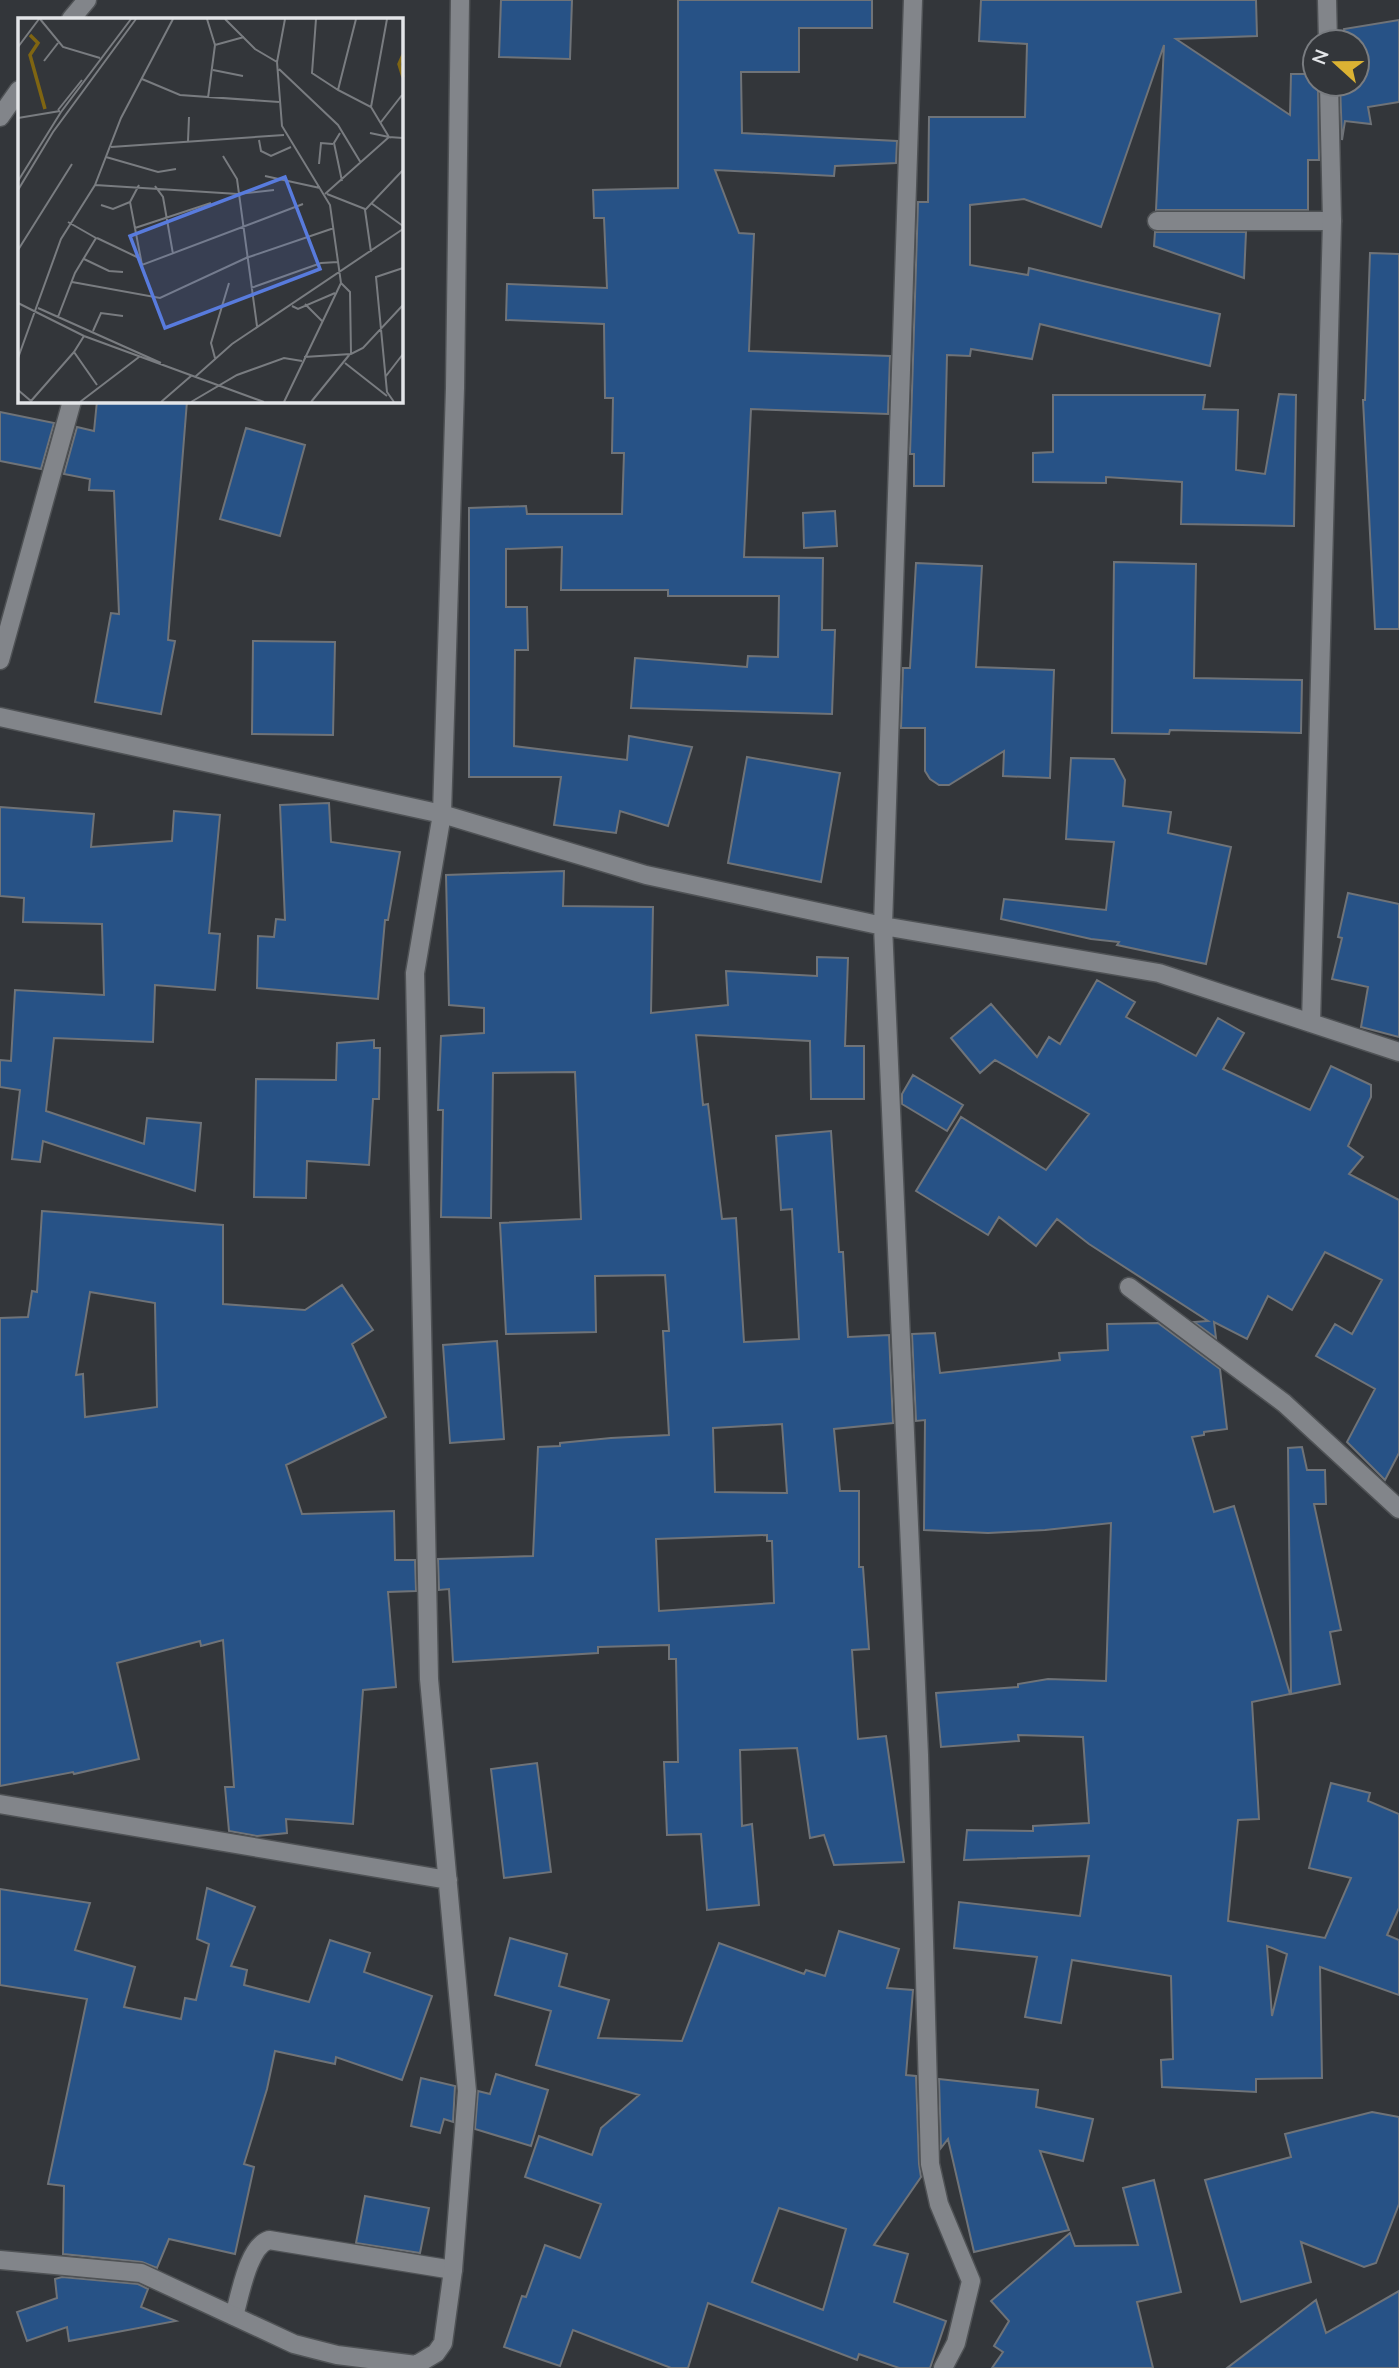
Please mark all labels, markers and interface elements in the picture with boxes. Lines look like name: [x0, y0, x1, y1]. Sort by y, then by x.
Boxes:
inset map: [18, 18, 402, 402]
north arrow: [1301, 28, 1371, 98]
text: N: [1306, 46, 1334, 68]

